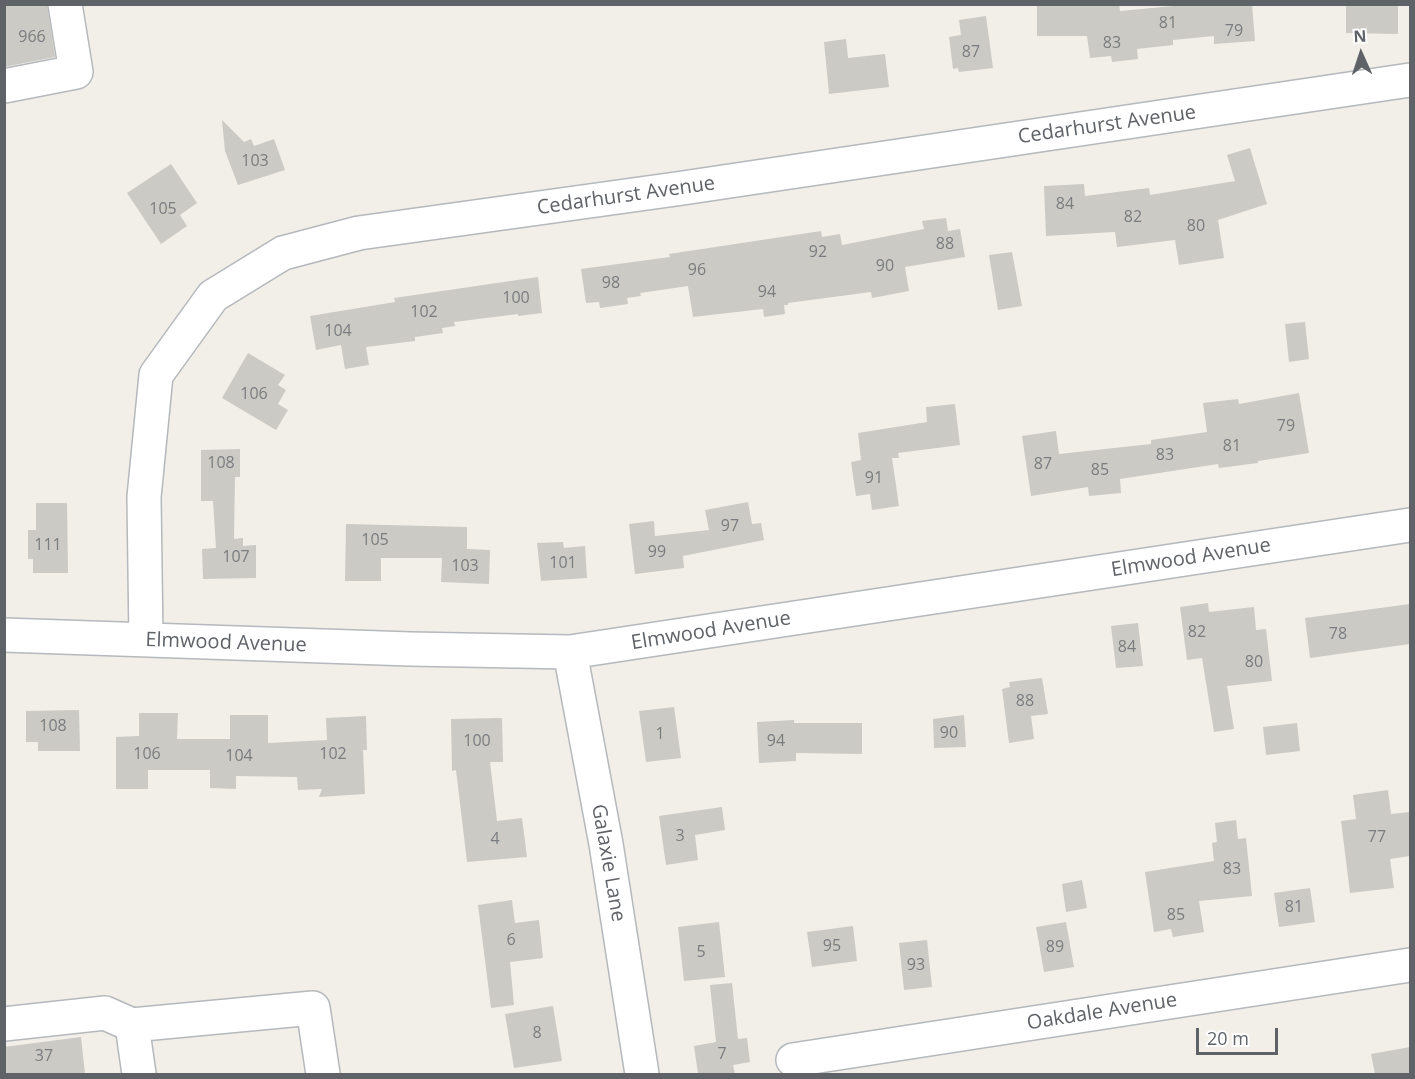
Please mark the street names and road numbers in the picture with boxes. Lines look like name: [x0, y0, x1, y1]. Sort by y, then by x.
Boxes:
street label: Cedarhurst Avenue: [1016, 101, 1198, 149]
street label: Cedarhurst Avenue: [535, 172, 717, 220]
street label: Elmwood Avenue: [1109, 534, 1273, 582]
street label: Elmwood Avenue: [629, 607, 793, 655]
street label: Elmwood Avenue: [145, 628, 307, 658]
street label: Galaxie Lane: [586, 802, 630, 924]
street label: Oakdale Avenue: [1025, 988, 1179, 1036]

